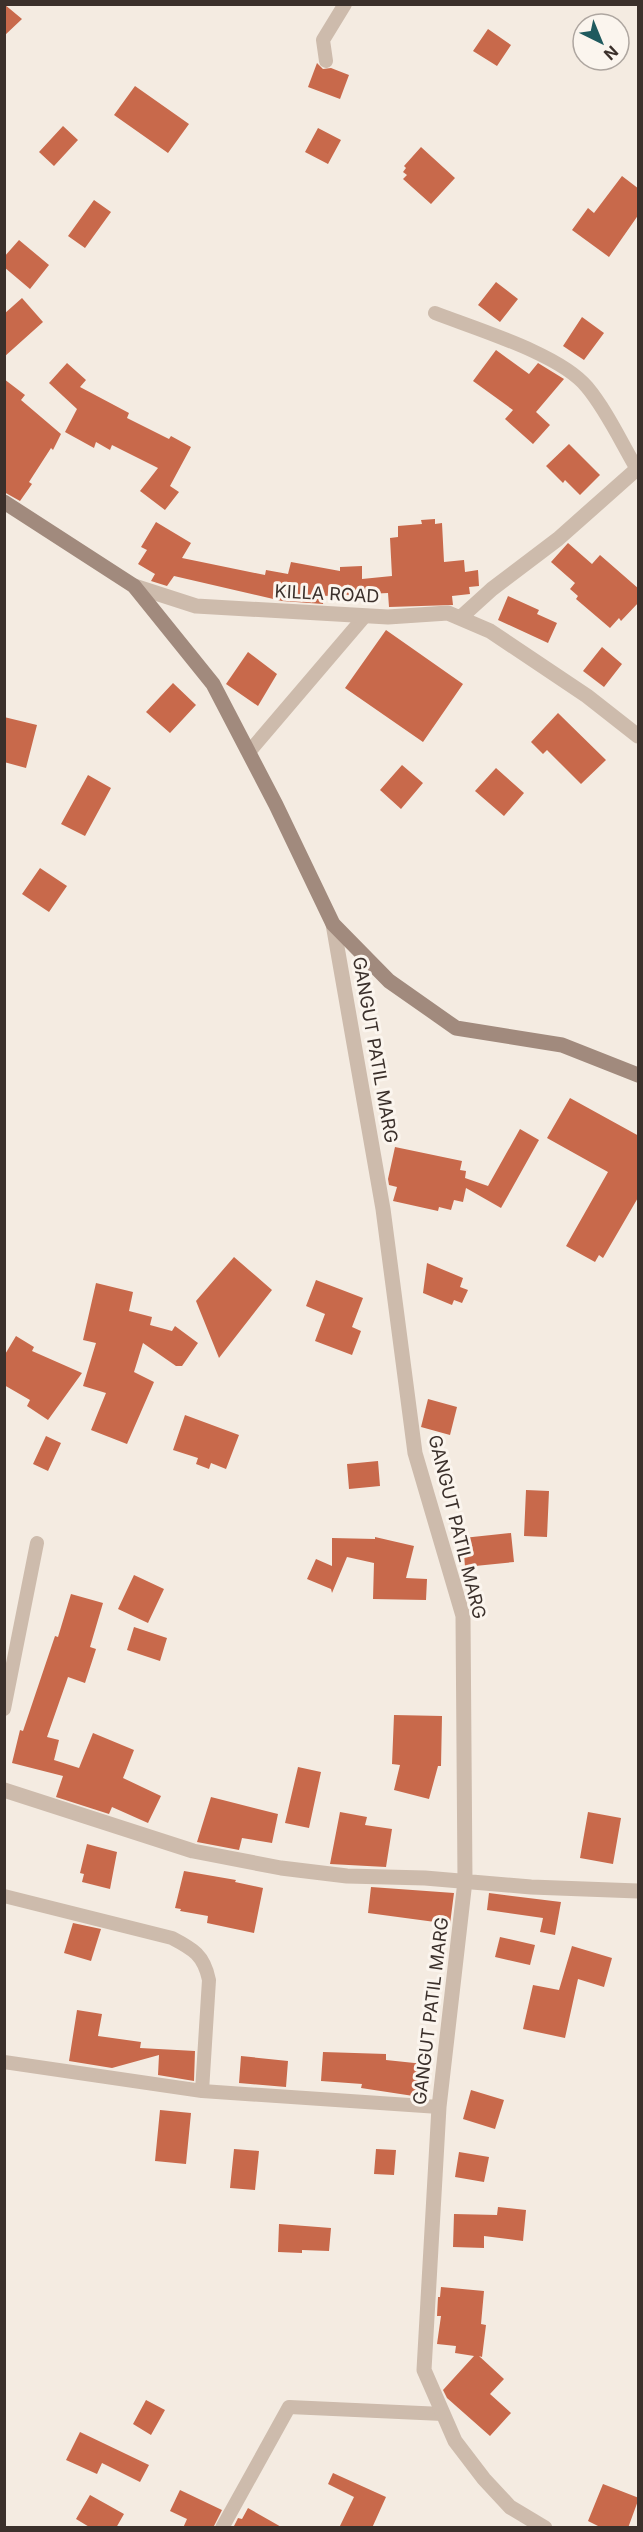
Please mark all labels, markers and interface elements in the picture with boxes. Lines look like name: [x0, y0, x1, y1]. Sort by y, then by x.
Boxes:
north arrow: [571, 12, 631, 72]
text: N: [600, 41, 623, 64]
street label: KILLA ROAD: [274, 580, 380, 607]
street label: GANGUT PATIL MARG: [349, 955, 402, 1145]
street label: GANGUT PATIL MARG: [424, 1433, 491, 1621]
street label: GANGUT PATIL MARG: [409, 1916, 452, 2106]

